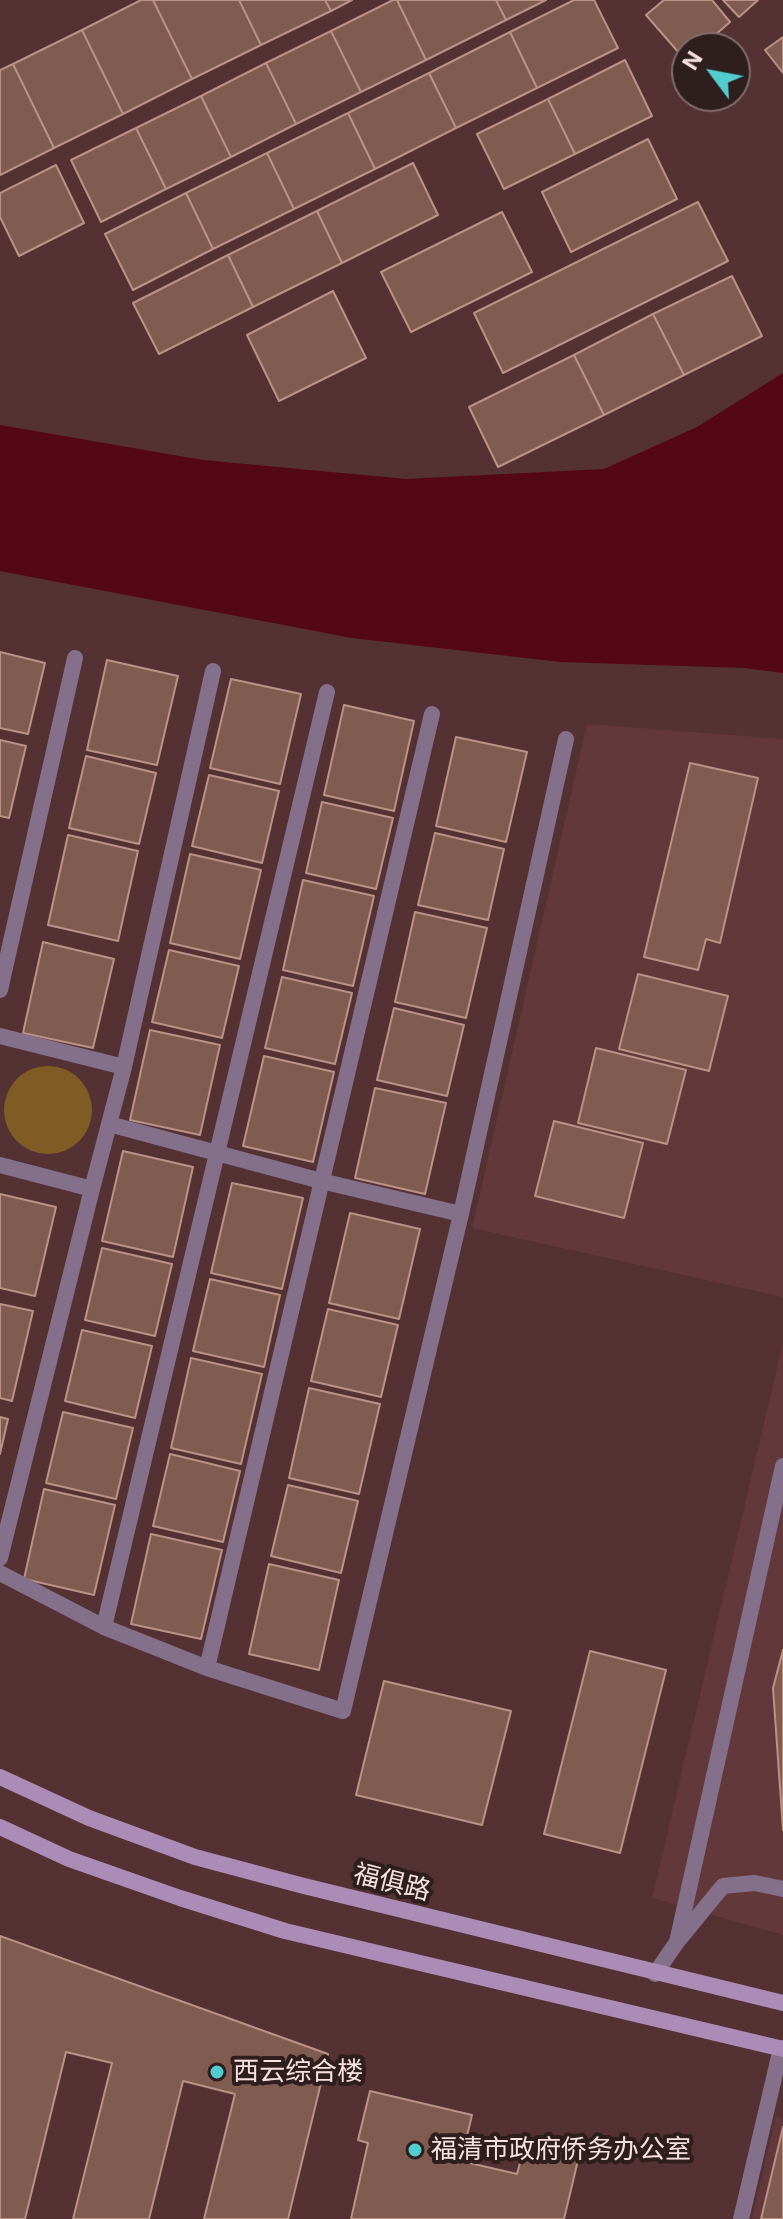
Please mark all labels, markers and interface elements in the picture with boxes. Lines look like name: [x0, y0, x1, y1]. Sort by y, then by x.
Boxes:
north arrow: [671, 32, 751, 112]
text: N: [677, 46, 708, 74]
street label: 福俱路: [350, 1858, 434, 1908]
place label: 西云综合楼: [233, 2056, 363, 2088]
marker: 西云综合楼: [208, 2063, 226, 2081]
place label: 福清市政府侨务办公室: [431, 2134, 691, 2166]
marker: 福清市政府侨务办公室: [406, 2141, 424, 2159]

